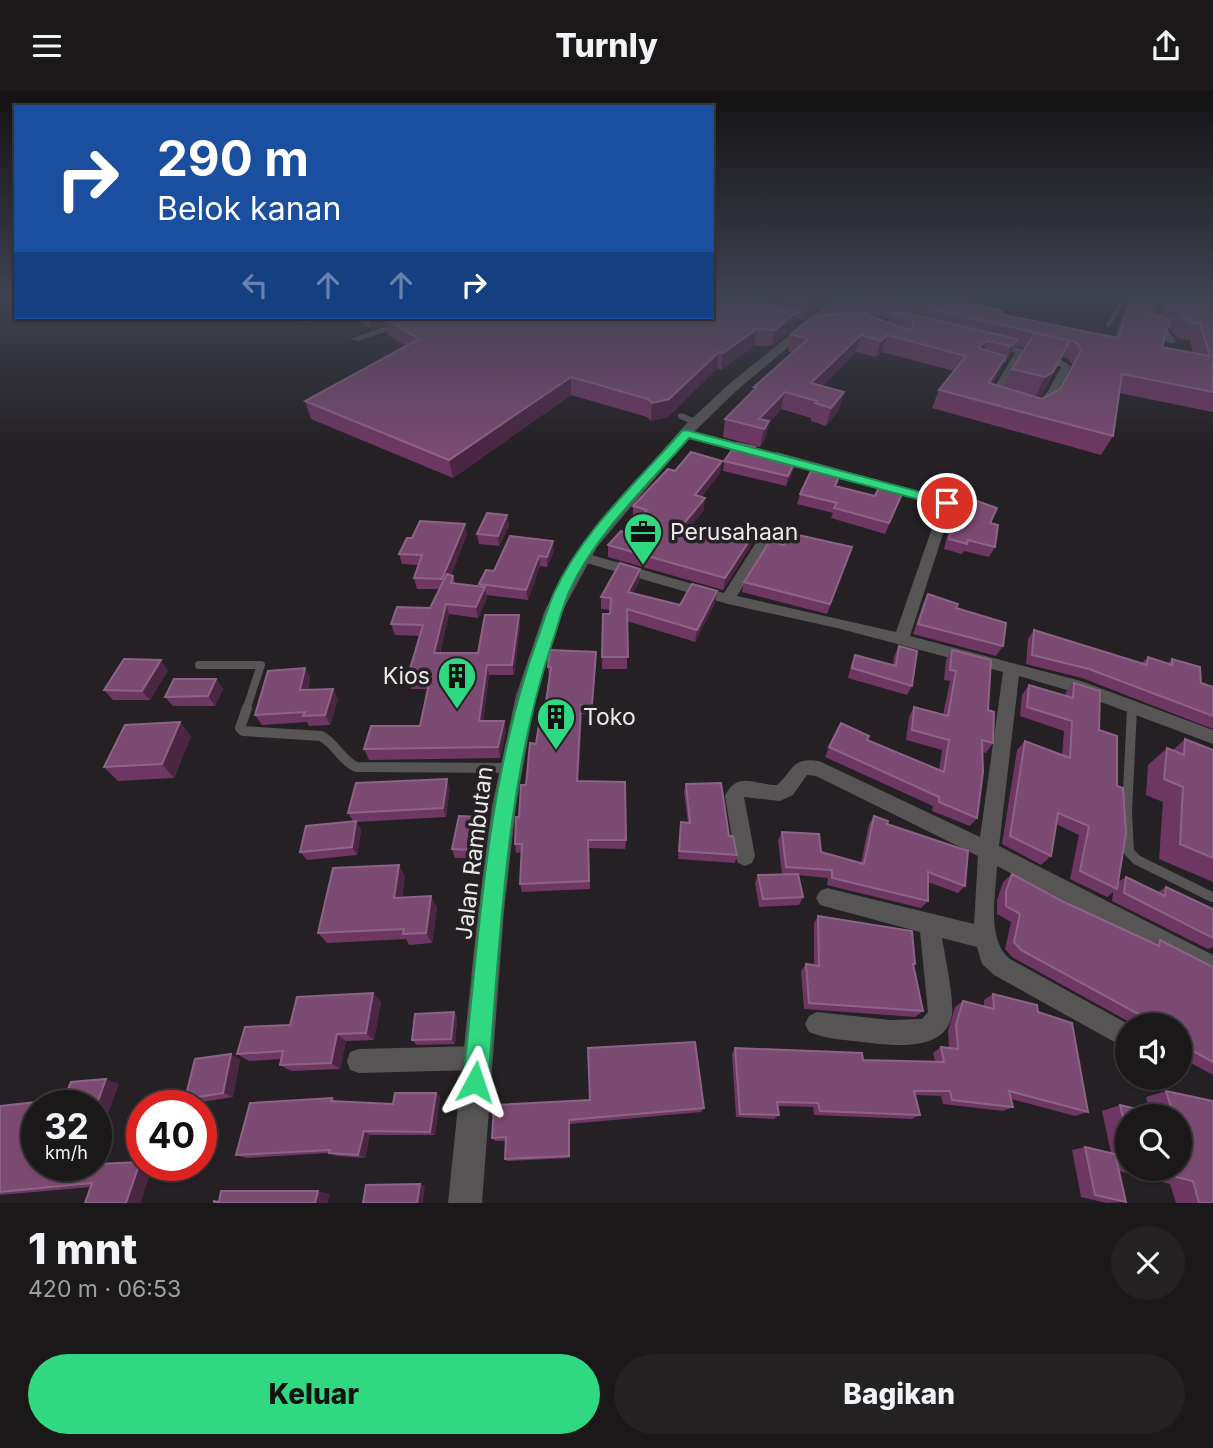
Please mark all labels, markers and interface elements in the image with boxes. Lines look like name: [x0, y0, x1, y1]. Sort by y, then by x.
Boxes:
text: Turnly: [555, 26, 658, 65]
icon: menu: [28, 27, 66, 65]
icon: share: [1147, 27, 1185, 65]
text: 290 m: [157, 129, 309, 188]
icon: right: [42, 133, 133, 224]
text: Belok kanan: [157, 189, 341, 228]
icon: left: [236, 266, 274, 304]
icon: ahead: [309, 266, 347, 304]
icon: ahead: [382, 266, 420, 304]
icon: right: [455, 266, 493, 304]
pin: [917, 473, 977, 533]
icon: arrive: [928, 484, 966, 522]
office icon: Perusahaan: [622, 511, 664, 566]
place label: Perusahaan: [670, 518, 798, 546]
building icon: Kios: [436, 655, 478, 710]
place label: Kios: [383, 662, 430, 690]
building icon: Toko: [535, 696, 577, 751]
place label: Toko: [583, 703, 636, 731]
street label: Jalan Rambutan: [449, 765, 499, 941]
map controls: [1115, 1013, 1192, 1181]
button: sound: [1115, 1013, 1192, 1090]
position arrow: [438, 1045, 512, 1119]
speed limit sign: 40: [126, 1090, 217, 1181]
button: search: [1115, 1104, 1192, 1181]
text: 32: [44, 1105, 89, 1147]
text: km/h: [45, 1142, 88, 1163]
text: 1 mnt: [28, 1223, 137, 1274]
button: close: [1111, 1226, 1185, 1300]
text: 420 m · 06:53: [28, 1275, 181, 1303]
button: Keluar: [28, 1354, 600, 1434]
button: Bagikan: [614, 1354, 1185, 1434]

